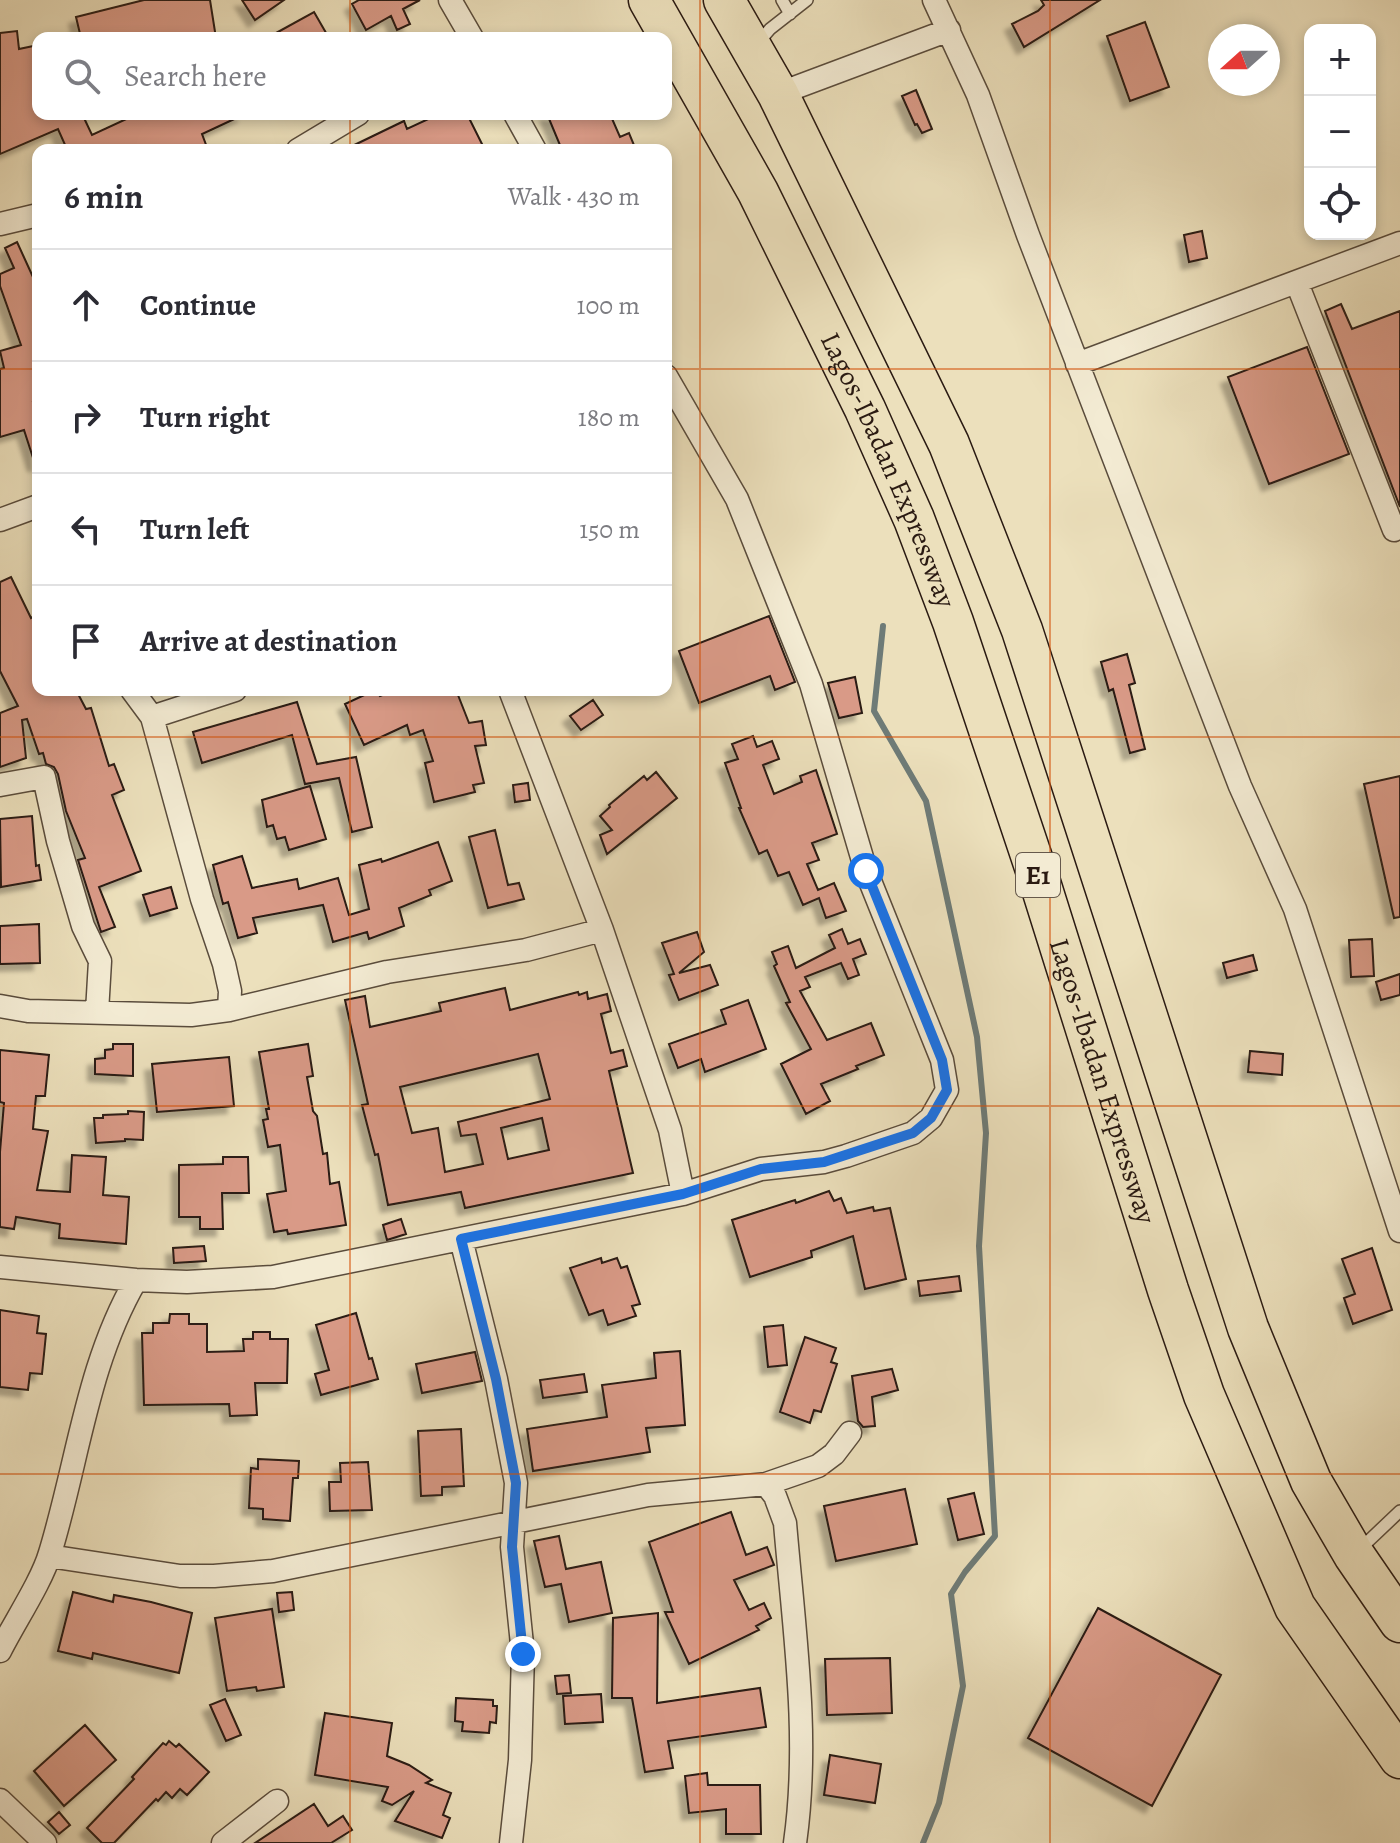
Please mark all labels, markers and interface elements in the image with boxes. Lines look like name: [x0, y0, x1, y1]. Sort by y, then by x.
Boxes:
north arrow: [1208, 24, 1280, 96]
map controls: [1304, 24, 1376, 240]
button: +: [1304, 24, 1376, 96]
search box: [32, 32, 672, 120]
icon: search: [60, 54, 104, 98]
text: Search here: [124, 56, 267, 96]
button: −: [1304, 96, 1376, 168]
button: locate: [1304, 168, 1376, 240]
text: 6 min: [64, 173, 143, 220]
text: Walk · 430 m: [508, 179, 640, 214]
icon: ahead: [64, 283, 108, 327]
text: Continue: [140, 285, 256, 325]
text: 100 m: [577, 288, 640, 323]
street label: Lagos-Ibadan Expressway: [811, 326, 965, 614]
icon: right: [64, 395, 108, 439]
text: Turn right: [140, 397, 270, 437]
text: 180 m: [578, 400, 640, 435]
icon: left: [64, 507, 108, 551]
text: Turn left: [140, 509, 249, 549]
text: 150 m: [579, 512, 640, 547]
icon: arrive: [64, 619, 108, 663]
text: Arrive at destination: [140, 621, 397, 661]
route start: [848, 853, 884, 889]
road number: E1: [1016, 853, 1060, 897]
street label: Lagos-Ibadan Expressway: [1040, 933, 1165, 1229]
route end: [505, 1636, 541, 1672]

